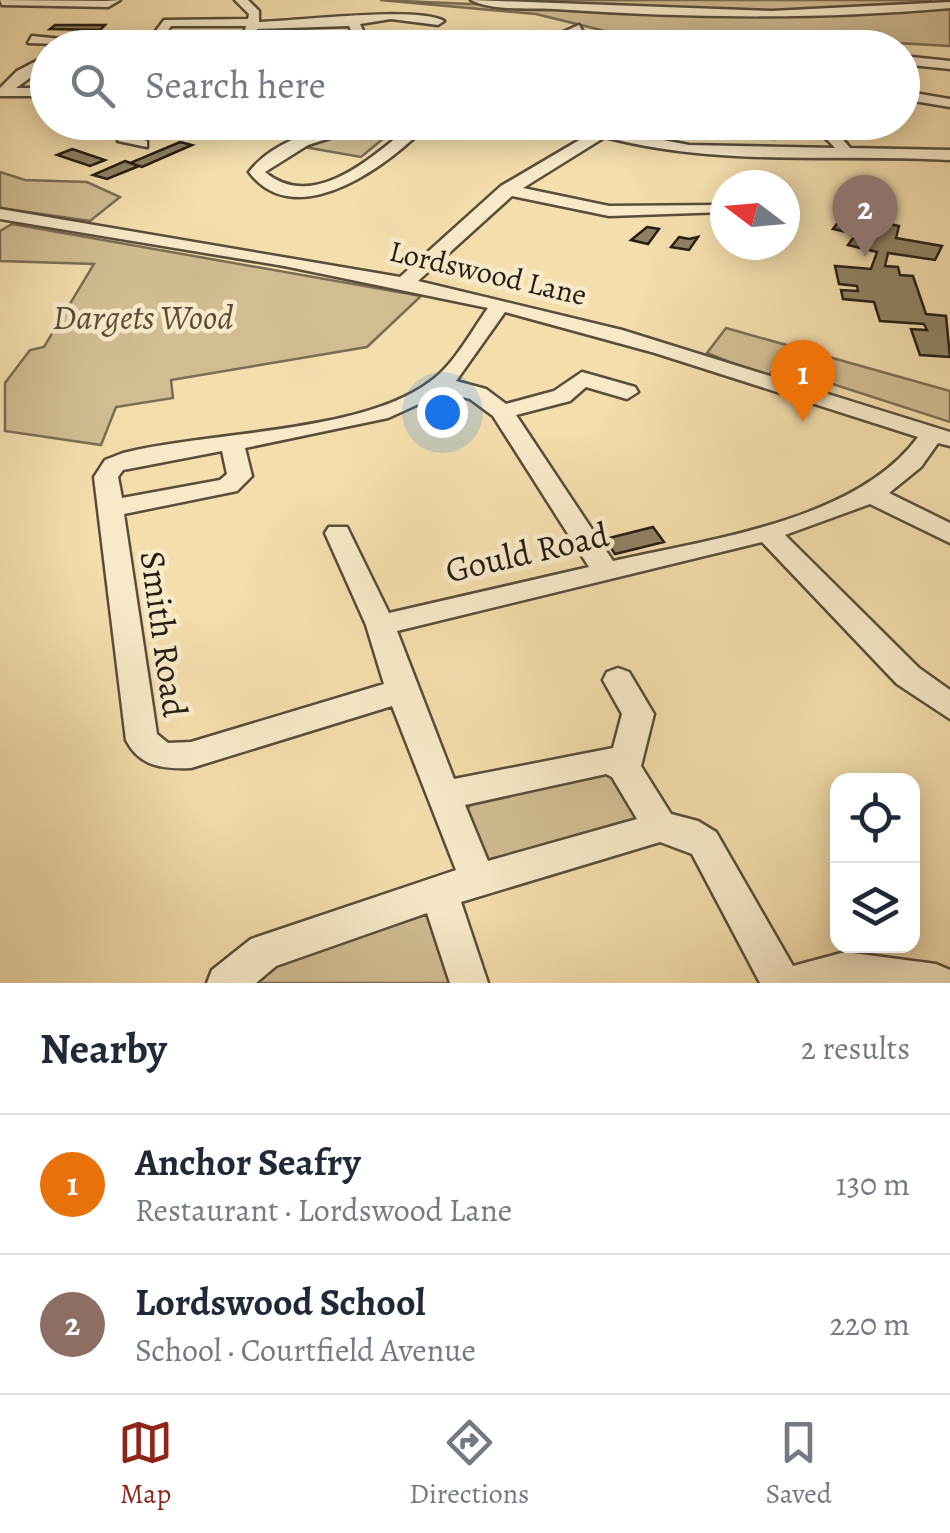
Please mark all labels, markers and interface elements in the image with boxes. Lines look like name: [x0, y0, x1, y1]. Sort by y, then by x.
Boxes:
search box: [30, 30, 920, 140]
icon: search: [65, 58, 120, 113]
text: Search here: [145, 59, 326, 111]
north arrow: [710, 170, 800, 260]
pin: 2: [832, 174, 898, 257]
street label: Lordswood Lane: [385, 231, 591, 315]
park label: Dargets Wood: [53, 293, 234, 341]
pin: 1: [770, 340, 836, 422]
your location: [417, 387, 468, 438]
street label: Gould Road: [441, 510, 614, 594]
street label: Smith Road: [129, 548, 199, 720]
map controls: [830, 773, 920, 953]
button: locate: [830, 773, 920, 863]
button: layers: [830, 863, 920, 953]
text: Nearby: [40, 1020, 167, 1077]
text: 2 results: [801, 1026, 910, 1070]
text: Anchor Seafry: [135, 1136, 361, 1188]
text: 1: [67, 1162, 78, 1206]
text: 130 m: [836, 1162, 910, 1206]
text: Restaurant · Lordswood Lane: [135, 1188, 512, 1232]
text: Lordswood School: [135, 1276, 426, 1328]
text: 2: [65, 1302, 80, 1346]
text: 220 m: [830, 1302, 910, 1346]
text: School · Courtfield Avenue: [135, 1328, 476, 1372]
tab: Map: [118, 1415, 173, 1513]
tab: Directions: [409, 1415, 529, 1513]
tab: Saved: [766, 1415, 832, 1513]

